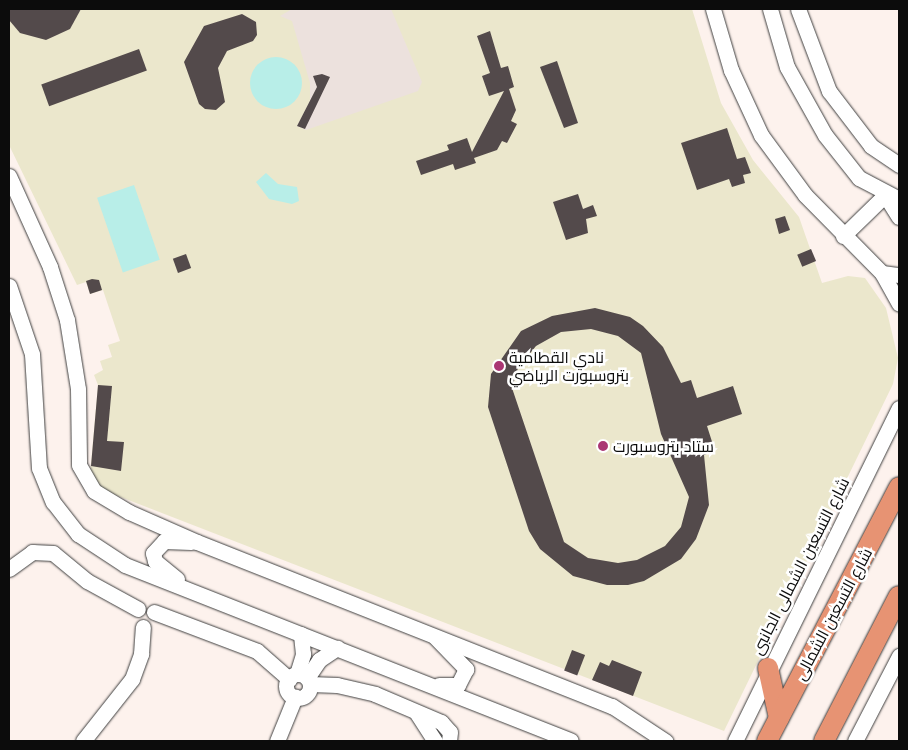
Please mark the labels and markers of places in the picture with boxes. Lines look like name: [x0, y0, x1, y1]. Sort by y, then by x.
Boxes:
place label: نادي القطامية بتروسبورت الرياضي: [509, 347, 629, 385]
marker: نادي القطامية بتروسبورت الرياضي: [493, 360, 505, 372]
place label: ستاد بتروسبورت: [613, 436, 714, 456]
marker: ستاد بتروسبورت: [597, 440, 609, 452]

